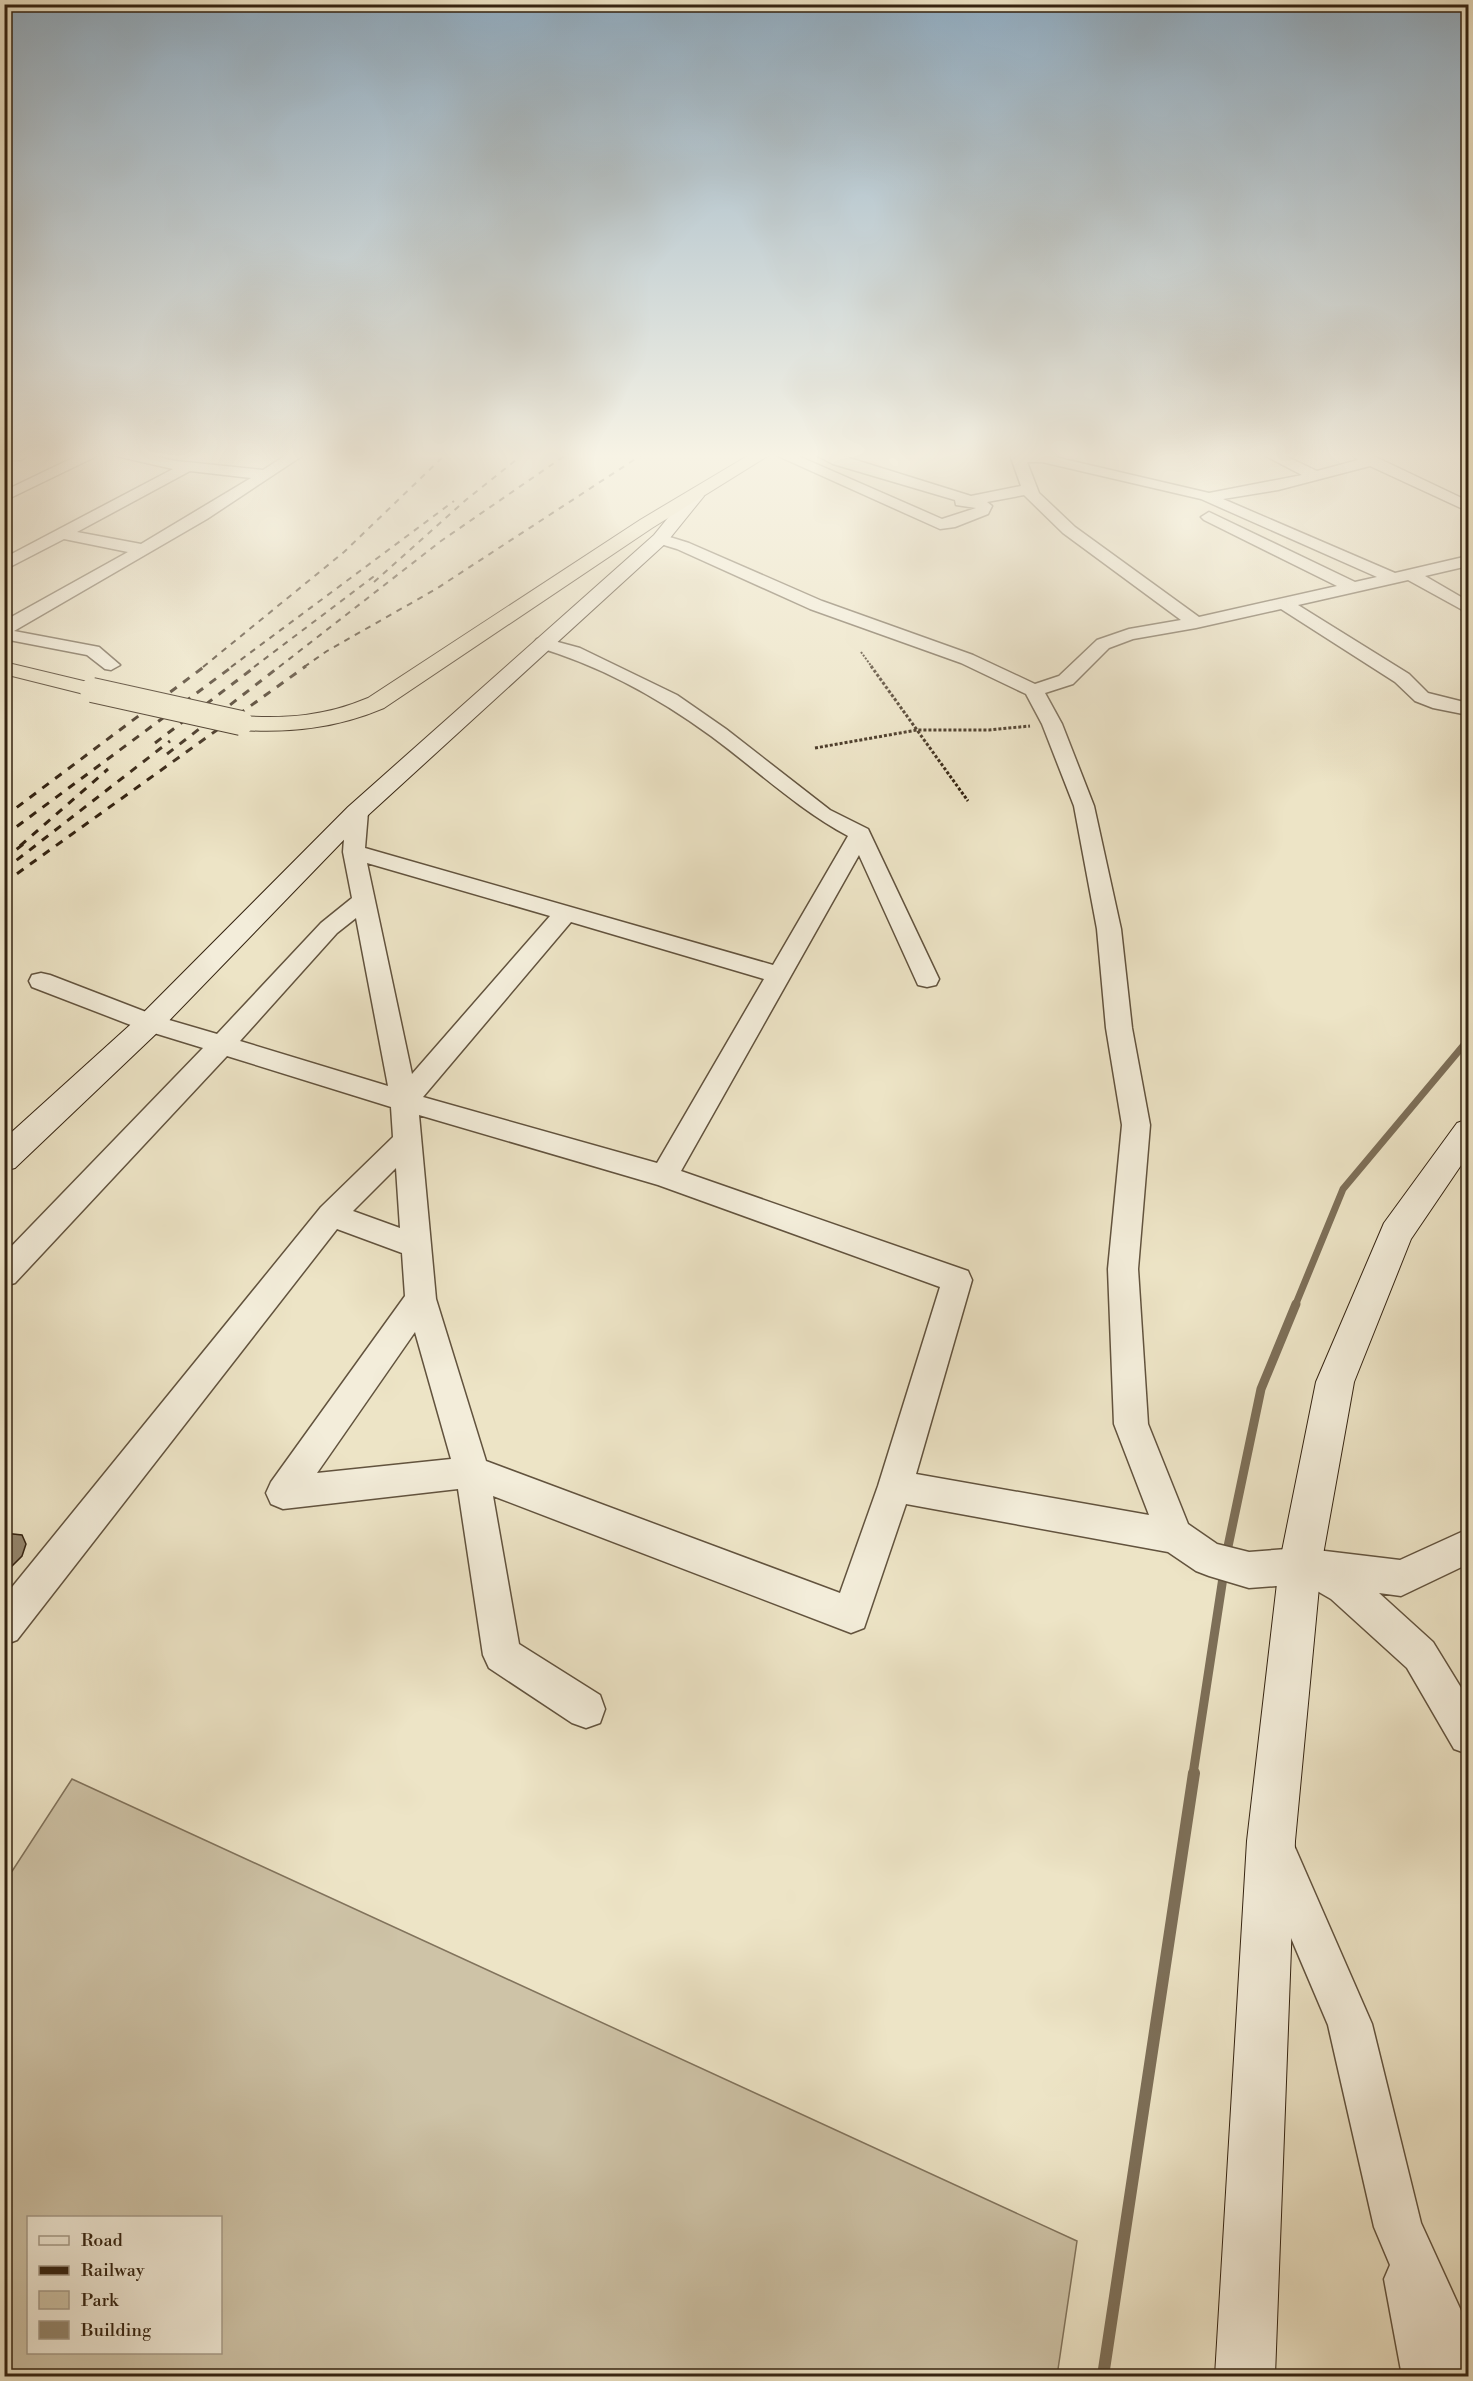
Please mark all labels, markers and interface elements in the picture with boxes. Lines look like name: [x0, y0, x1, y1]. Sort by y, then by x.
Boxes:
legend: [27, 2216, 222, 2354]
text: Road: [81, 2229, 124, 2252]
text: Railway: [81, 2259, 145, 2282]
text: Park: [81, 2289, 120, 2312]
text: Building: [80, 2319, 152, 2342]

